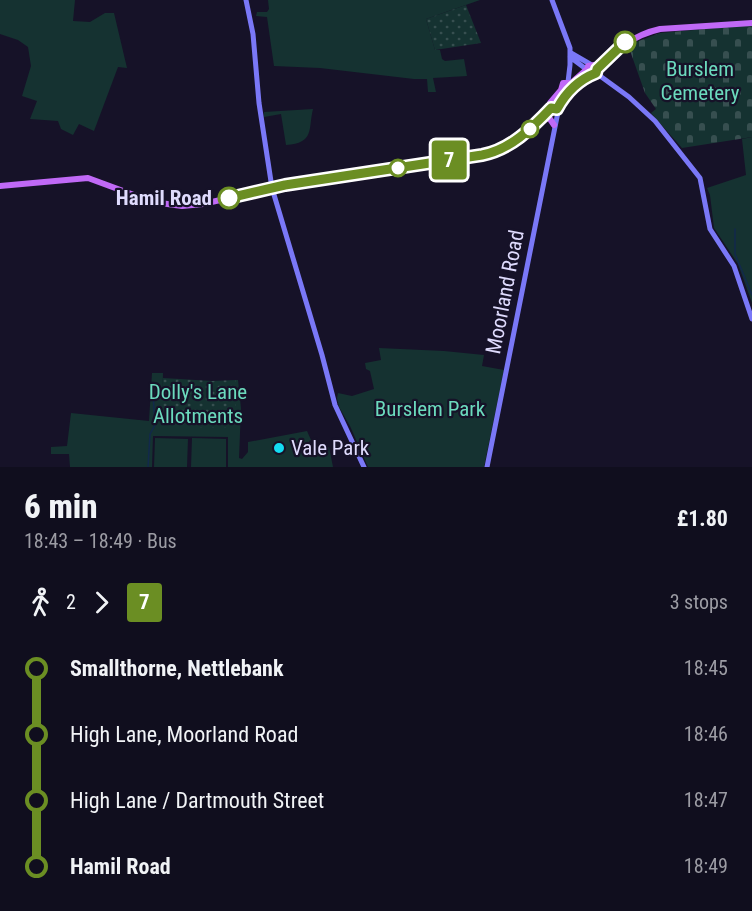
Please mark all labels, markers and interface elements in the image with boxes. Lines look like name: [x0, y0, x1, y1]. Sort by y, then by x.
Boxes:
unlabelled marker: [614, 31, 636, 53]
park label: Burslem Cemetery: [661, 57, 740, 105]
unlabelled marker: [521, 120, 539, 138]
line badge: 7: [430, 140, 468, 180]
text: 7: [444, 148, 454, 172]
unlabelled marker: [389, 159, 407, 177]
place label: Hamil Road: [116, 186, 212, 210]
marker: Hamil Road: [218, 187, 240, 209]
street label: Moorland Road: [481, 228, 529, 356]
park label: Dolly's Lane Allotments: [149, 380, 247, 428]
park label: Burslem Park: [375, 397, 486, 421]
place label: Vale Park: [291, 436, 370, 460]
marker: Vale Park: [272, 441, 286, 455]
text: 6 min: [24, 487, 98, 526]
text: £1.80: [677, 506, 728, 531]
text: 18:43 – 18:49 · Bus: [24, 529, 177, 553]
icon: walk: [24, 586, 57, 619]
icon: forward: [85, 586, 118, 619]
text: 2: [66, 590, 76, 614]
text: 7: [139, 590, 150, 614]
text: 3 stops: [670, 590, 728, 614]
text: Smallthorne, Nettlebank: [70, 656, 283, 681]
text: 18:45: [684, 656, 728, 680]
text: High Lane, Moorland Road: [70, 722, 298, 747]
text: 18:46: [684, 722, 728, 746]
text: High Lane / Dartmouth Street: [70, 788, 324, 813]
text: 18:47: [684, 788, 728, 812]
text: Hamil Road: [70, 854, 171, 879]
text: 18:49: [684, 854, 728, 878]

